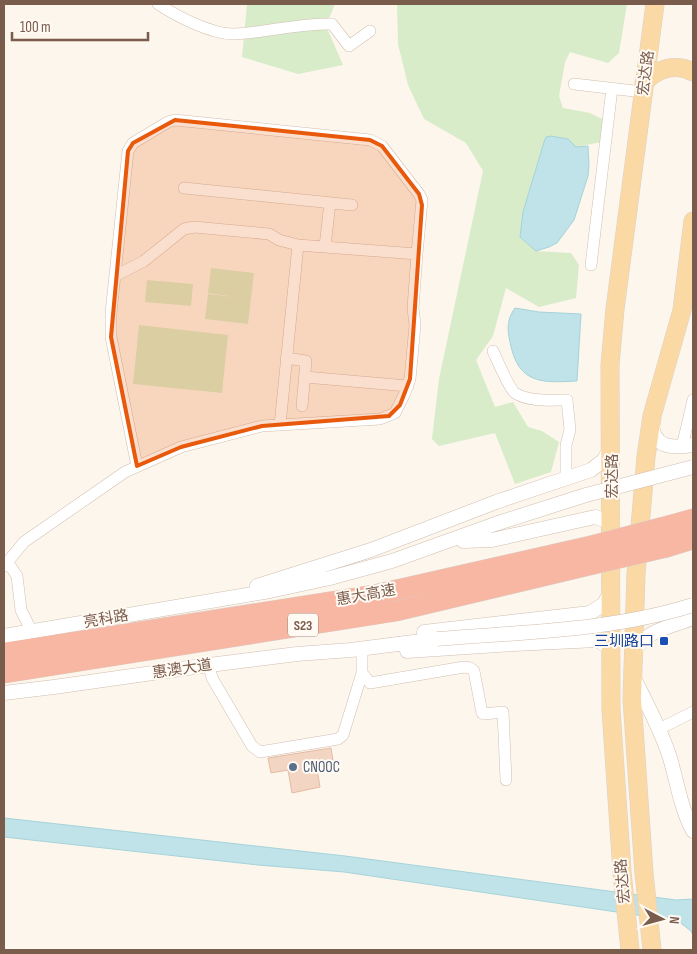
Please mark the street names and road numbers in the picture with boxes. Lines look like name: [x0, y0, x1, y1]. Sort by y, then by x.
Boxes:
street label: 宏达路: [634, 50, 658, 96]
street label: 宏达路: [603, 453, 622, 499]
street label: 惠大高速: [335, 580, 397, 610]
street label: 亮科路: [82, 606, 130, 632]
road number: S23: [288, 614, 318, 636]
street label: 惠澳大道: [151, 655, 213, 683]
street label: 宏达路: [612, 858, 634, 904]

